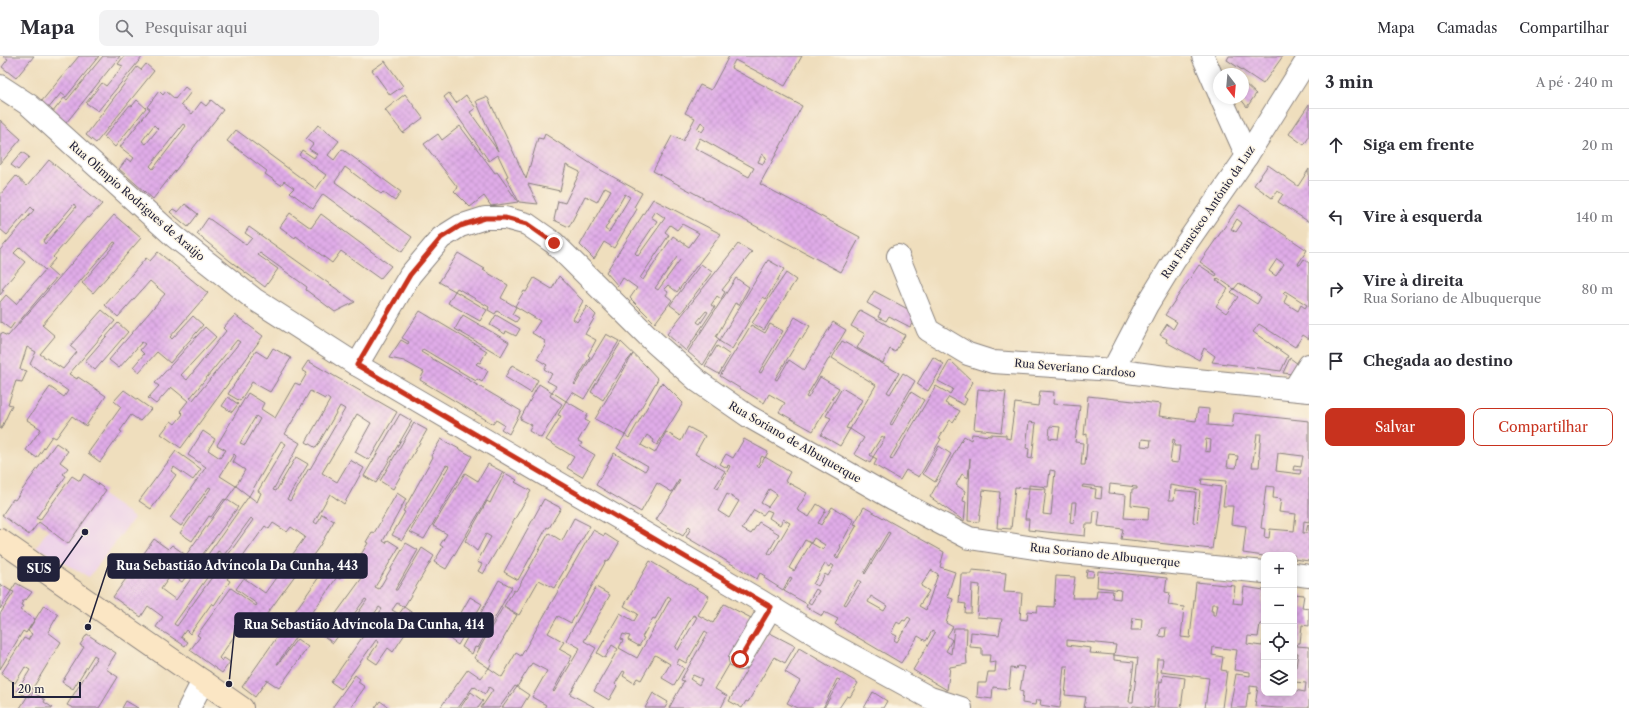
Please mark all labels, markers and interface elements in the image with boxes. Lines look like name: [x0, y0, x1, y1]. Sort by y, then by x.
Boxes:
search box: [99, 10, 379, 46]
text: Mapa: [20, 16, 75, 39]
icon: search: [113, 17, 135, 39]
text: Pesquisar aqui: [145, 18, 247, 37]
text: Mapa: [1377, 19, 1415, 37]
text: Camadas: [1437, 19, 1497, 37]
text: Compartilhar: [1519, 19, 1609, 37]
north arrow: [1213, 68, 1249, 104]
text: 3 min: [1325, 72, 1374, 92]
text: A pé · 240 m: [1536, 74, 1613, 90]
icon: ahead: [1325, 134, 1347, 156]
text: Siga em frente: [1363, 135, 1474, 154]
text: 20 m: [1582, 137, 1613, 153]
street label: Rua Olímpio Rodrigues de Araújo: [66, 138, 208, 264]
street label: Rua Francisco Antônio da Luz: [1158, 143, 1258, 281]
icon: left: [1325, 206, 1347, 228]
text: Vire à esquerda: [1363, 207, 1482, 226]
text: 140 m: [1576, 209, 1613, 225]
route end: [545, 234, 563, 252]
text: Vire à direita: [1363, 271, 1463, 290]
icon: right: [1325, 278, 1347, 300]
text: 80 m: [1581, 281, 1613, 297]
text: Rua Soriano de Albuquerque: [1363, 290, 1541, 306]
icon: arrive: [1325, 350, 1347, 372]
text: Chegada ao destino: [1363, 351, 1513, 370]
street label: Rua Severiano Cardoso: [1014, 356, 1137, 380]
street label: Rua Soriano de Albuquerque: [726, 398, 864, 486]
button: Salvar: [1325, 408, 1465, 446]
button: Compartilhar: [1473, 408, 1613, 446]
street label: Rua Soriano de Albuquerque: [1029, 540, 1181, 570]
map controls: [1261, 552, 1297, 696]
button: +: [1261, 552, 1297, 588]
callout: Rua Sebastião Advíncola Da Cunha, 443: [108, 554, 367, 578]
callout: SUS: [18, 557, 59, 581]
text: Rua Sebastião Advíncola Da Cunha, 443: [116, 558, 358, 573]
text: SUS: [26, 561, 52, 576]
button: −: [1261, 588, 1297, 624]
callout: Rua Sebastião Advíncola Da Cunha, 414: [235, 613, 493, 637]
text: Rua Sebastião Advíncola Da Cunha, 414: [244, 617, 484, 632]
button: locate: [1261, 624, 1297, 660]
route start: [731, 650, 749, 668]
button: layers: [1261, 660, 1297, 696]
scale bar: [12, 680, 81, 699]
text: 20 m: [18, 682, 44, 696]

